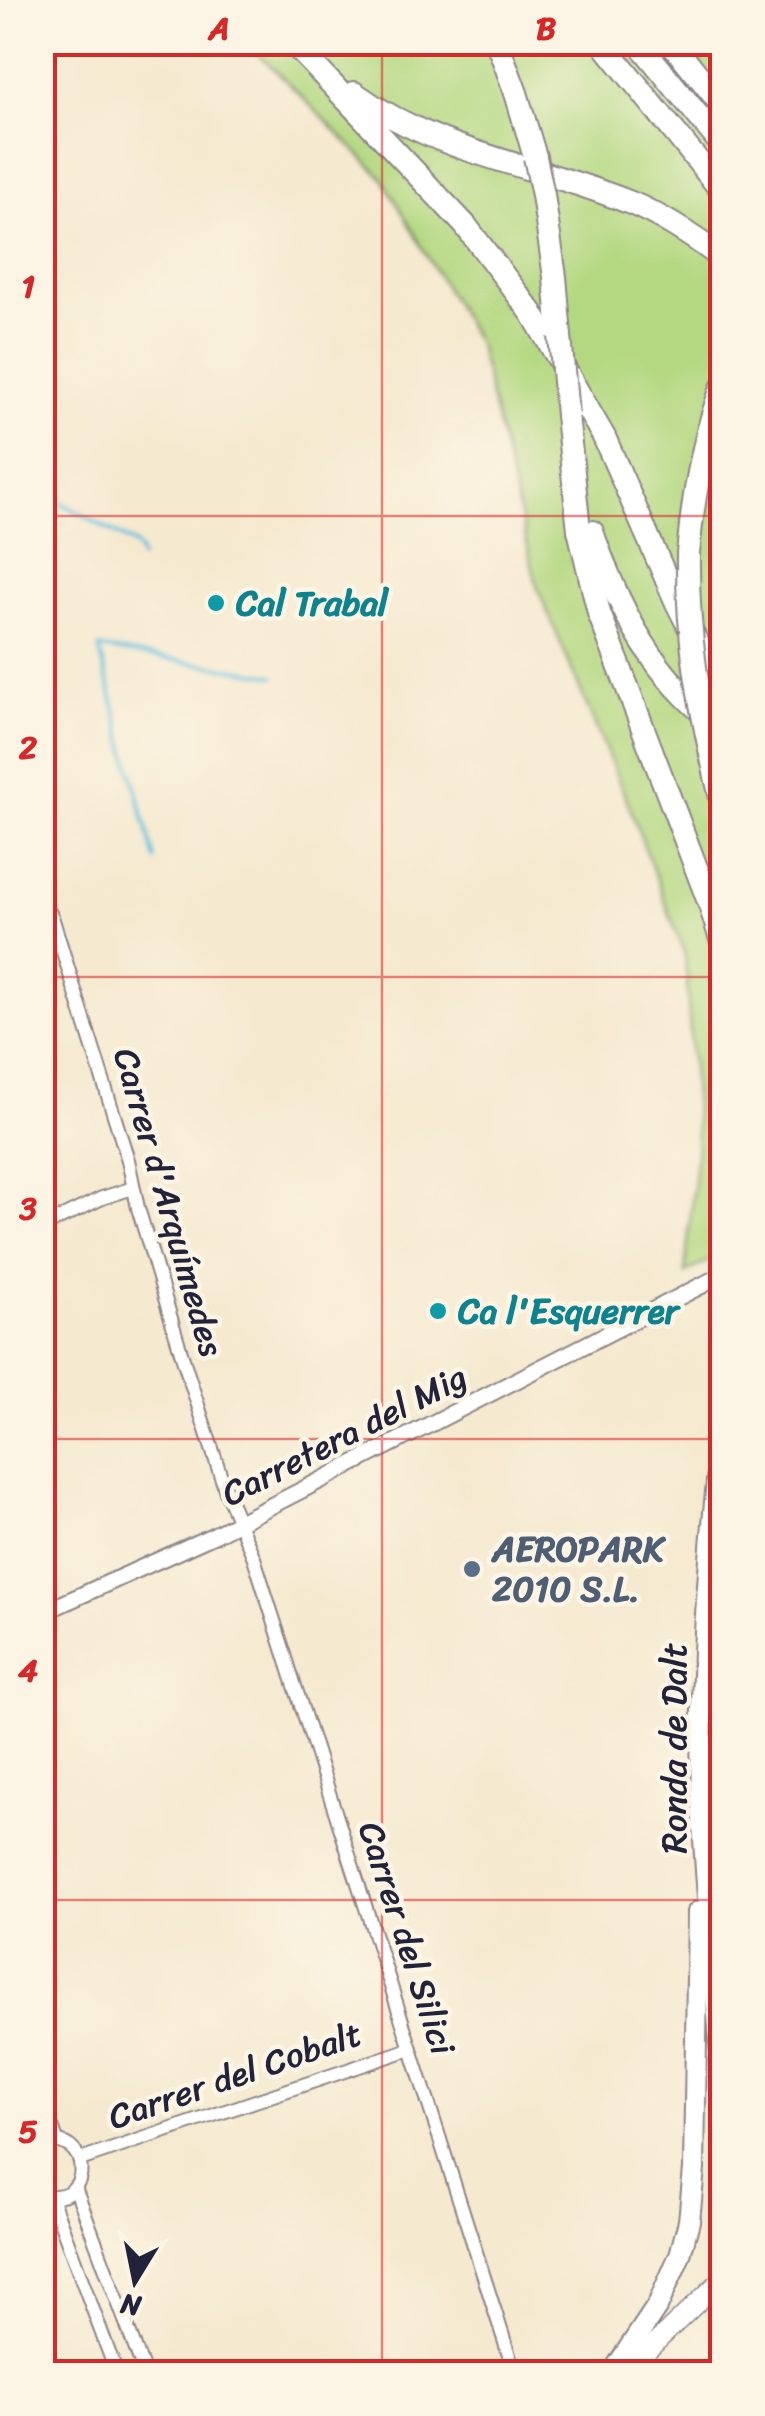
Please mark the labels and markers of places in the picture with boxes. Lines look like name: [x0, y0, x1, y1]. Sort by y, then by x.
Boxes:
place label: Cal Trabal: [235, 572, 390, 634]
marker: Cal Trabal: [205, 592, 227, 614]
place label: Ca l'Esquerrer: [457, 1280, 682, 1342]
marker: Ca l'Esquerrer: [427, 1300, 449, 1322]
place label: AEROPARK 2010 S.L.: [490, 1518, 667, 1620]
marker: AEROPARK 2010 S.L.: [461, 1558, 483, 1580]

